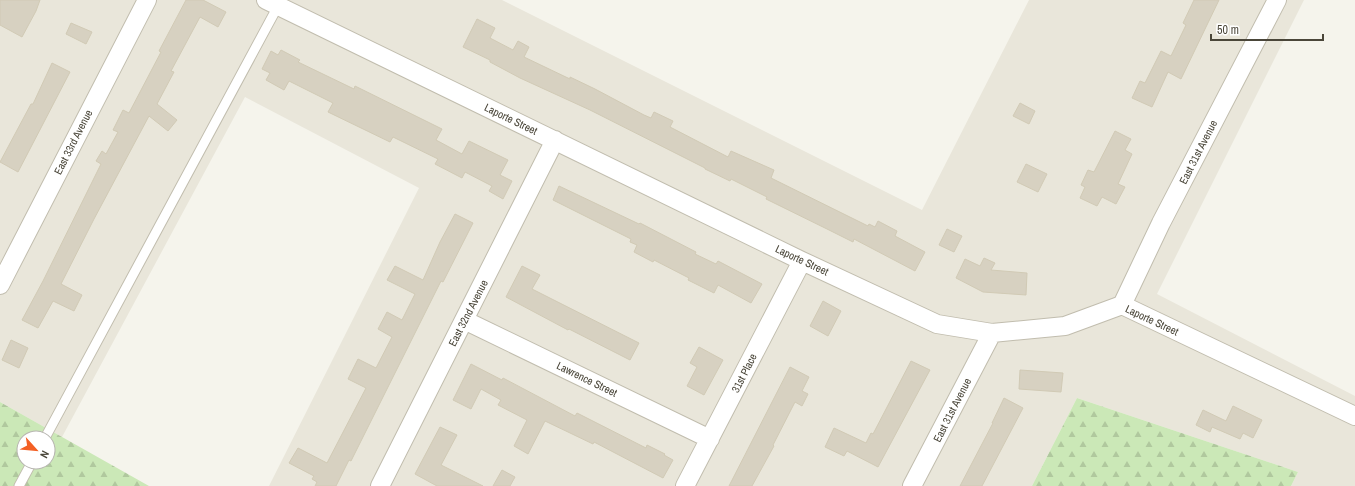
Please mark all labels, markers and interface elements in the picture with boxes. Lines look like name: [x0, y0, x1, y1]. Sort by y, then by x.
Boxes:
scale bar: [1211, 16, 1323, 42]
text: 50 m: [1217, 22, 1239, 38]
street label: Laporte Street: [482, 100, 540, 138]
street label: East 33rd Avenue: [51, 107, 95, 177]
street label: East 31st Avenue: [1176, 118, 1220, 186]
street label: Laporte Street: [773, 242, 831, 279]
street label: East 32nd Avenue: [445, 277, 491, 349]
street label: Laporte Street: [1123, 302, 1181, 339]
street label: 31st Place: [728, 351, 760, 395]
street label: Lawrence Street: [554, 358, 620, 400]
street label: East 31st Avenue: [930, 376, 974, 444]
north arrow: [16, 430, 56, 470]
text: N: [37, 448, 53, 461]

